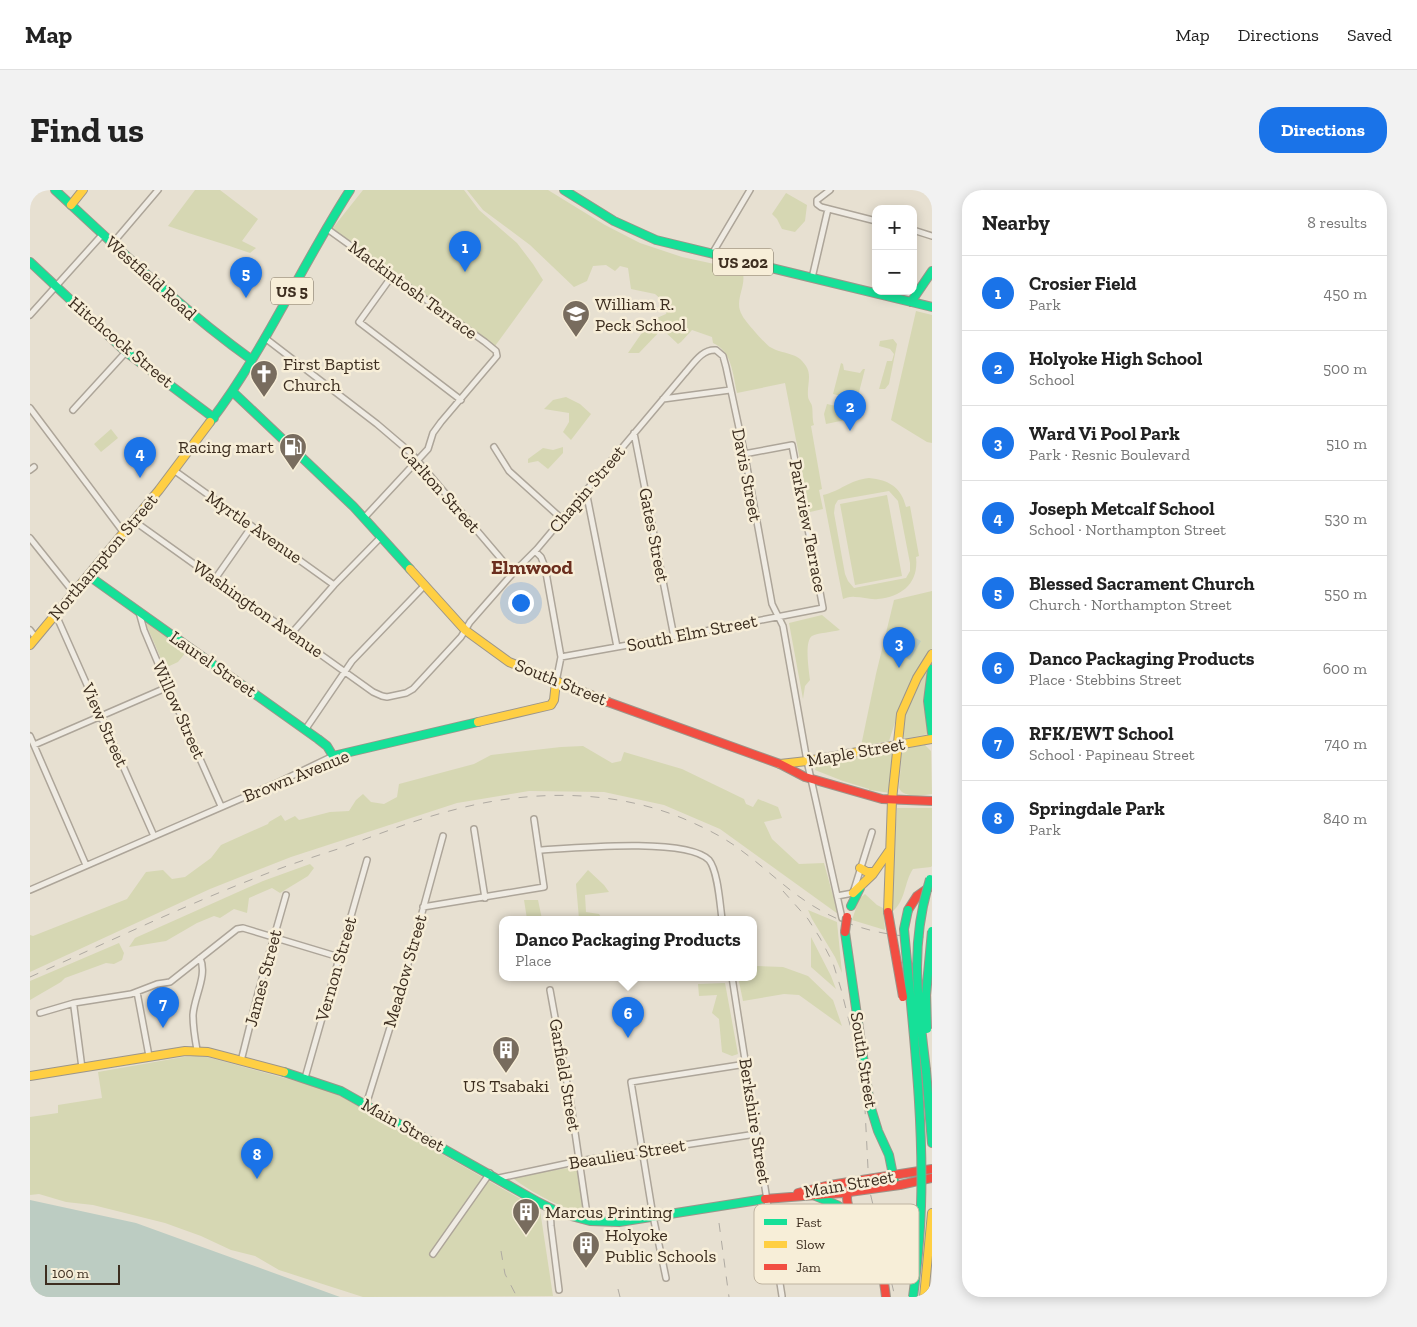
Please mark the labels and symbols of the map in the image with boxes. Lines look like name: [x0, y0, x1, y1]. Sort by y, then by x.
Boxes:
street label: Westfield Road: [101, 231, 201, 325]
pin: 1: [449, 231, 481, 272]
street label: Mackintosh Terrace: [344, 236, 482, 344]
road number: US 202: [713, 248, 773, 276]
pin: 5: [230, 257, 262, 298]
road number: US 5: [271, 278, 313, 304]
street label: Hitchcock Street: [64, 292, 178, 393]
place label: William R. Peck School: [595, 293, 687, 336]
school or university icon: William R. Peck School: [561, 299, 591, 338]
place label: First Baptist Church: [283, 353, 380, 396]
church icon: First Baptist Church: [249, 359, 279, 398]
pin: 2: [834, 390, 866, 431]
street label: Davis Street: [727, 427, 767, 524]
fuel station icon: Racing mart: [278, 432, 308, 471]
place label: Racing mart: [178, 436, 274, 458]
pin: 4: [124, 437, 156, 478]
street label: Carlton Street: [395, 441, 485, 538]
street label: Chapin Street: [544, 441, 630, 537]
street label: Parkview Terrace: [784, 458, 832, 594]
street label: Myrtle Avenue: [202, 486, 306, 568]
street label: Gates Street: [634, 486, 674, 584]
street label: Northampton Street: [44, 489, 163, 625]
district label: Elmwood: [491, 555, 574, 579]
street label: Washington Avenue: [188, 556, 328, 662]
your location: [508, 590, 534, 616]
street label: South Elm Street: [625, 610, 759, 656]
street label: Laurel Street: [165, 626, 261, 702]
pin: 3: [883, 627, 915, 668]
street label: South Street: [512, 654, 610, 710]
street label: Willow Street: [148, 658, 211, 763]
street label: View Street: [76, 679, 133, 771]
street label: Maple Street: [805, 733, 907, 771]
street label: Brown Avenue: [240, 745, 352, 807]
street label: Meadow Street: [378, 912, 432, 1030]
street label: Vernon Street: [310, 914, 362, 1025]
street label: James Street: [239, 927, 287, 1029]
pin: 7: [147, 987, 179, 1028]
pin: 6: [612, 997, 644, 1038]
street label: South Street: [846, 1010, 883, 1110]
street label: Garfield Street: [544, 1017, 586, 1133]
building icon: US Tsabaki: [491, 1035, 521, 1074]
street label: Berkshire Street: [734, 1057, 776, 1186]
place label: US Tsabaki: [463, 1075, 549, 1097]
street label: Main Street: [358, 1093, 449, 1157]
street label: Beaulieu Street: [567, 1134, 687, 1174]
pin: 8: [241, 1138, 273, 1179]
street label: Main Street: [802, 1165, 896, 1203]
building icon: Marcus Printing: [511, 1197, 541, 1236]
place label: Marcus Printing: [545, 1201, 673, 1223]
legend: [754, 1204, 919, 1284]
text: Fast: [796, 1214, 823, 1231]
place label: Holyoke Public Schools: [605, 1224, 717, 1267]
building icon: Holyoke Public Schools: [571, 1230, 601, 1269]
text: Slow: [796, 1236, 825, 1253]
text: Jam: [796, 1259, 821, 1276]
scale bar: [45, 1262, 120, 1285]

